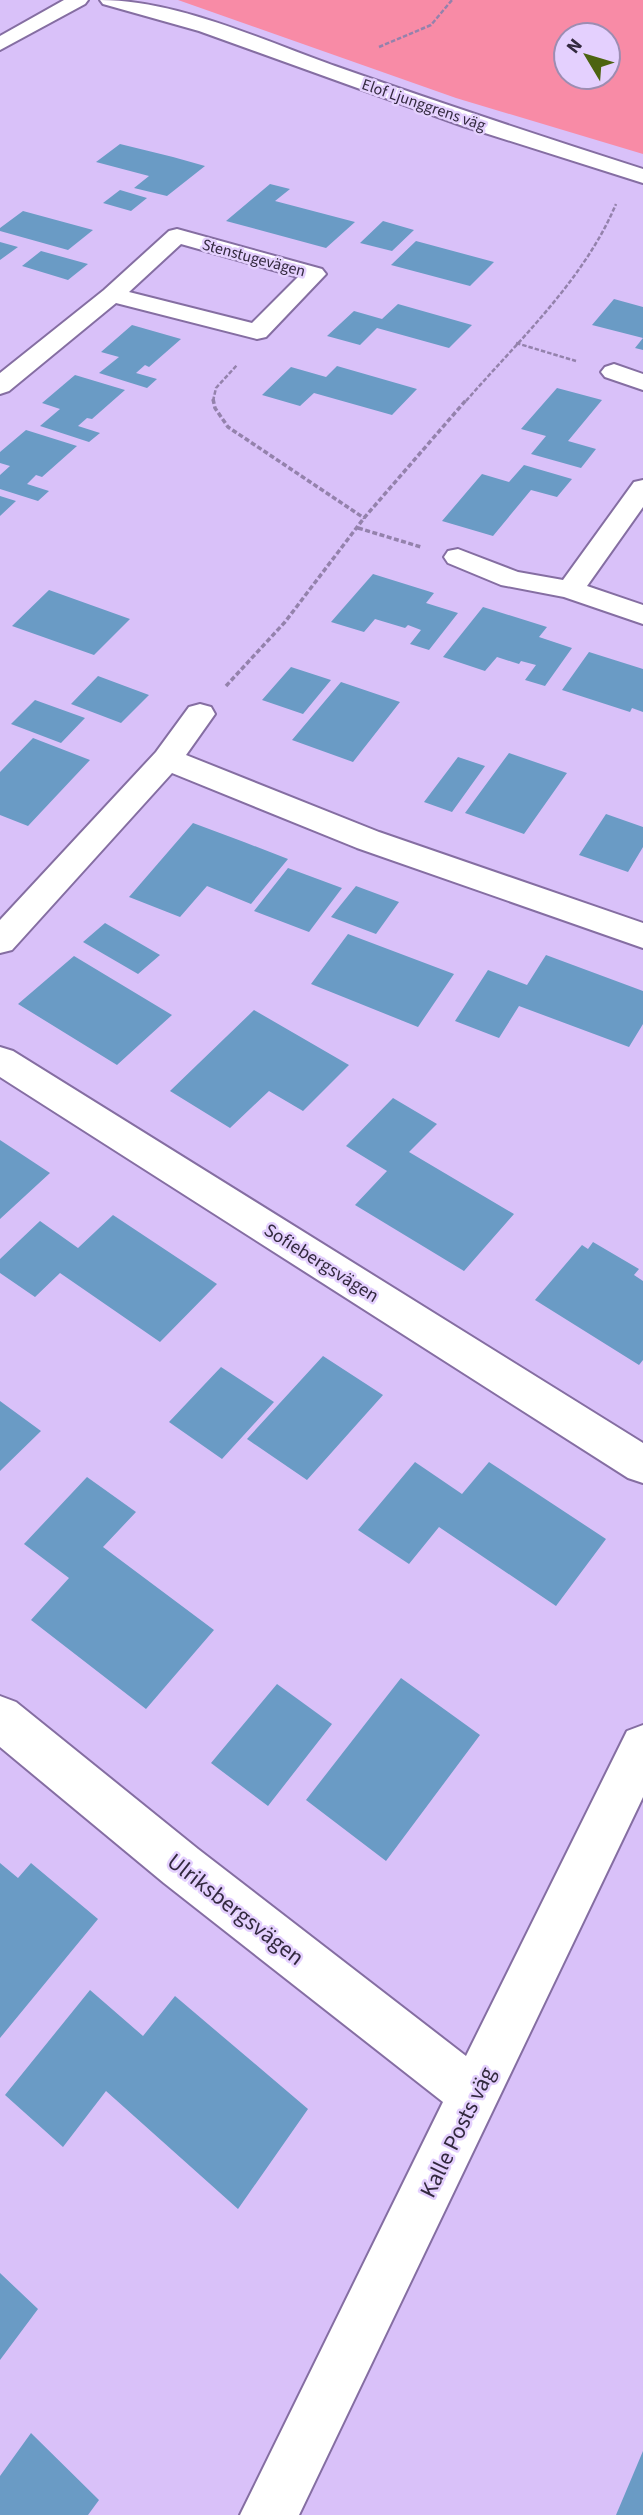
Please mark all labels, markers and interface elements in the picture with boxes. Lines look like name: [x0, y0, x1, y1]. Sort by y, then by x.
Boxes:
north arrow: [552, 21, 622, 91]
text: N: [560, 33, 589, 60]
street label: Elof Ljunggrens väg: [359, 73, 489, 136]
street label: Stenstugevägen: [200, 234, 308, 282]
street label: Sofiebergsvägen: [258, 1217, 384, 1309]
street label: Ulriksbergsvägen: [160, 1845, 311, 1973]
street label: Kalle Posts väg: [412, 2061, 504, 2203]

